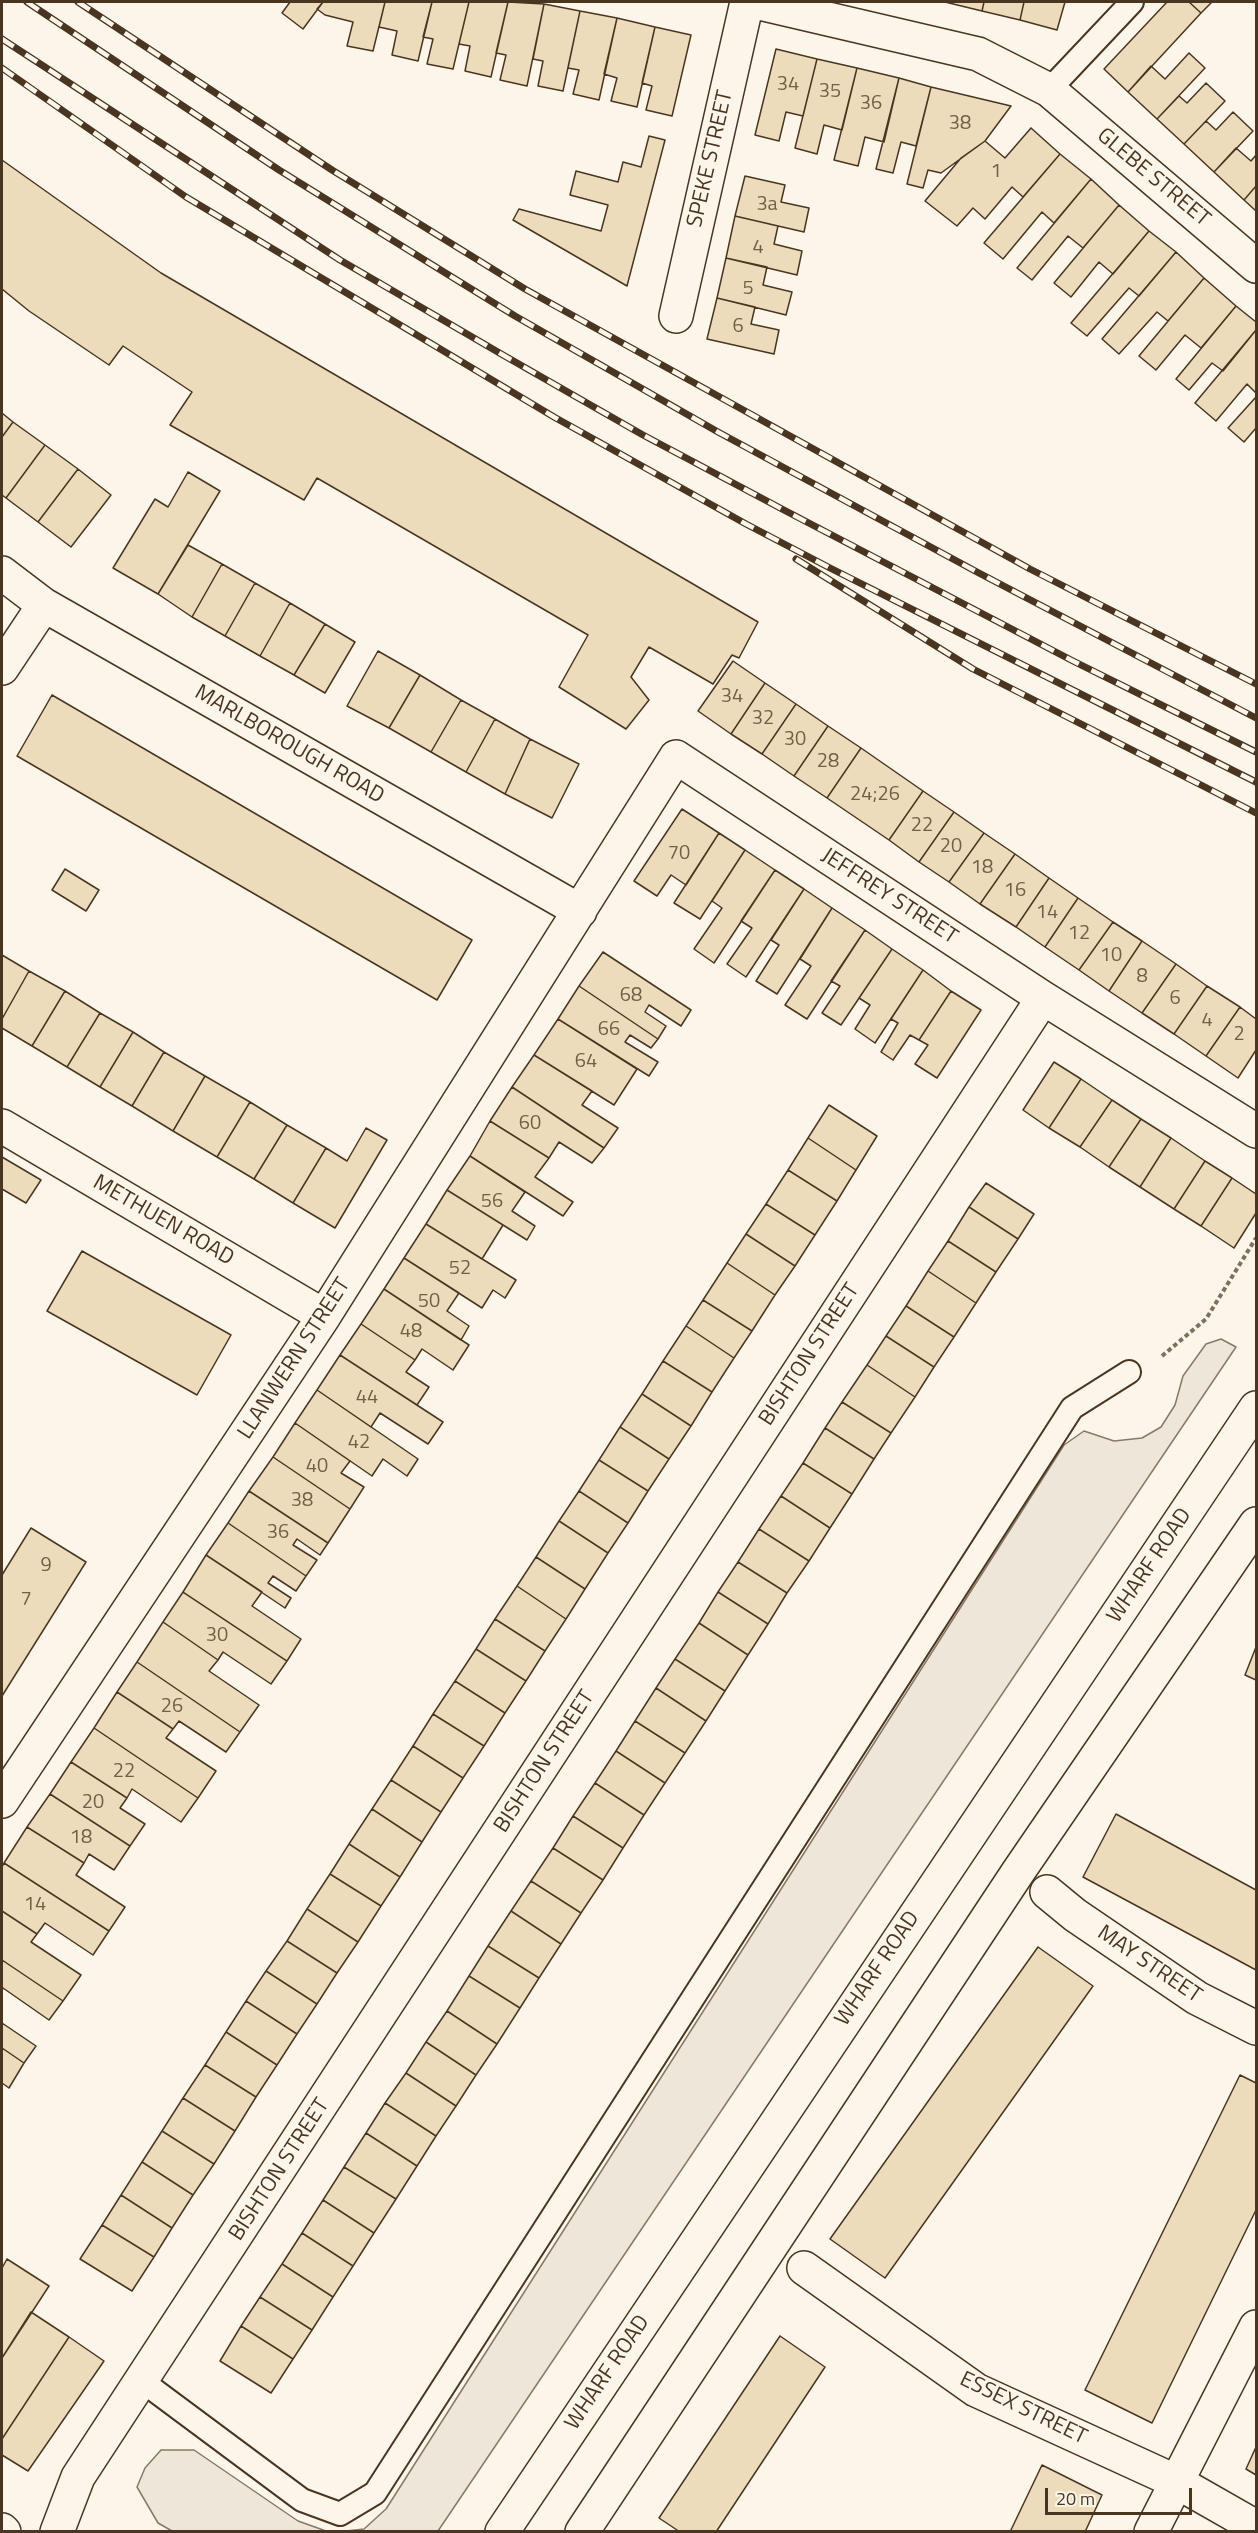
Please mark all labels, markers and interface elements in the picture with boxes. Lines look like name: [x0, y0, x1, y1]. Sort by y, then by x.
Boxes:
house number: 34: [777, 73, 799, 97]
house number: 35: [819, 80, 841, 104]
street label: SPEKE STREET: [682, 88, 740, 230]
house number: 36: [860, 92, 882, 116]
house number: 38: [949, 112, 971, 136]
street label: GLEBE STREET: [1091, 123, 1215, 233]
house number: 1: [990, 160, 1002, 184]
house number: 3a: [756, 193, 778, 217]
house number: 4: [752, 236, 764, 260]
house number: 5: [742, 277, 754, 301]
house number: 6: [732, 315, 744, 339]
street label: MARLBOROUGH ROAD: [190, 680, 388, 810]
house number: 34: [721, 685, 743, 709]
house number: 32: [752, 707, 774, 731]
house number: 30: [784, 728, 806, 752]
house number: 28: [817, 750, 839, 774]
house number: 24;26: [850, 783, 900, 807]
house number: 22: [911, 814, 933, 838]
house number: 20: [940, 835, 962, 859]
house number: 70: [668, 842, 690, 866]
street label: JEFFREY STREET: [816, 843, 962, 951]
house number: 18: [971, 856, 993, 880]
house number: 16: [1004, 879, 1026, 903]
house number: 14: [1036, 901, 1058, 925]
house number: 12: [1068, 922, 1090, 946]
house number: 10: [1100, 944, 1122, 968]
house number: 8: [1136, 965, 1148, 989]
house number: 68: [620, 984, 642, 1008]
house number: 6: [1169, 987, 1181, 1011]
house number: 4: [1201, 1009, 1213, 1033]
house number: 66: [598, 1018, 620, 1042]
house number: 2: [1233, 1023, 1245, 1047]
house number: 64: [575, 1050, 597, 1074]
house number: 60: [519, 1112, 541, 1136]
street label: METHUEN ROAD: [88, 1170, 238, 1272]
house number: 56: [481, 1190, 503, 1214]
house number: 52: [449, 1257, 471, 1281]
street label: LLANWERN STREET: [233, 1273, 357, 1445]
street label: BISHTON STREET: [754, 1279, 866, 1431]
house number: 50: [418, 1290, 440, 1314]
house number: 48: [400, 1320, 422, 1344]
house number: 44: [356, 1386, 378, 1410]
house number: 42: [348, 1431, 370, 1455]
house number: 40: [306, 1455, 328, 1479]
house number: 38: [291, 1489, 313, 1513]
street label: WHARF ROAD: [1102, 1504, 1198, 1628]
house number: 36: [267, 1521, 289, 1545]
house number: 9: [40, 1554, 52, 1578]
house number: 7: [20, 1588, 32, 1612]
house number: 30: [206, 1624, 228, 1648]
street label: BISHTON STREET: [489, 1686, 601, 1838]
house number: 26: [161, 1695, 183, 1719]
house number: 22: [113, 1760, 135, 1784]
house number: 20: [82, 1791, 104, 1815]
house number: 18: [70, 1826, 92, 1850]
house number: 14: [24, 1893, 46, 1917]
street label: WHARF ROAD: [830, 1907, 926, 2031]
street label: MAY STREET: [1092, 1920, 1206, 2010]
street label: BISHTON STREET: [224, 2094, 336, 2246]
street label: WHARF ROAD: [560, 2311, 656, 2435]
street label: ESSEX STREET: [955, 2367, 1091, 2451]
scale bar: [1048, 2476, 1195, 2514]
text: 20 m: [1056, 2485, 1095, 2512]

